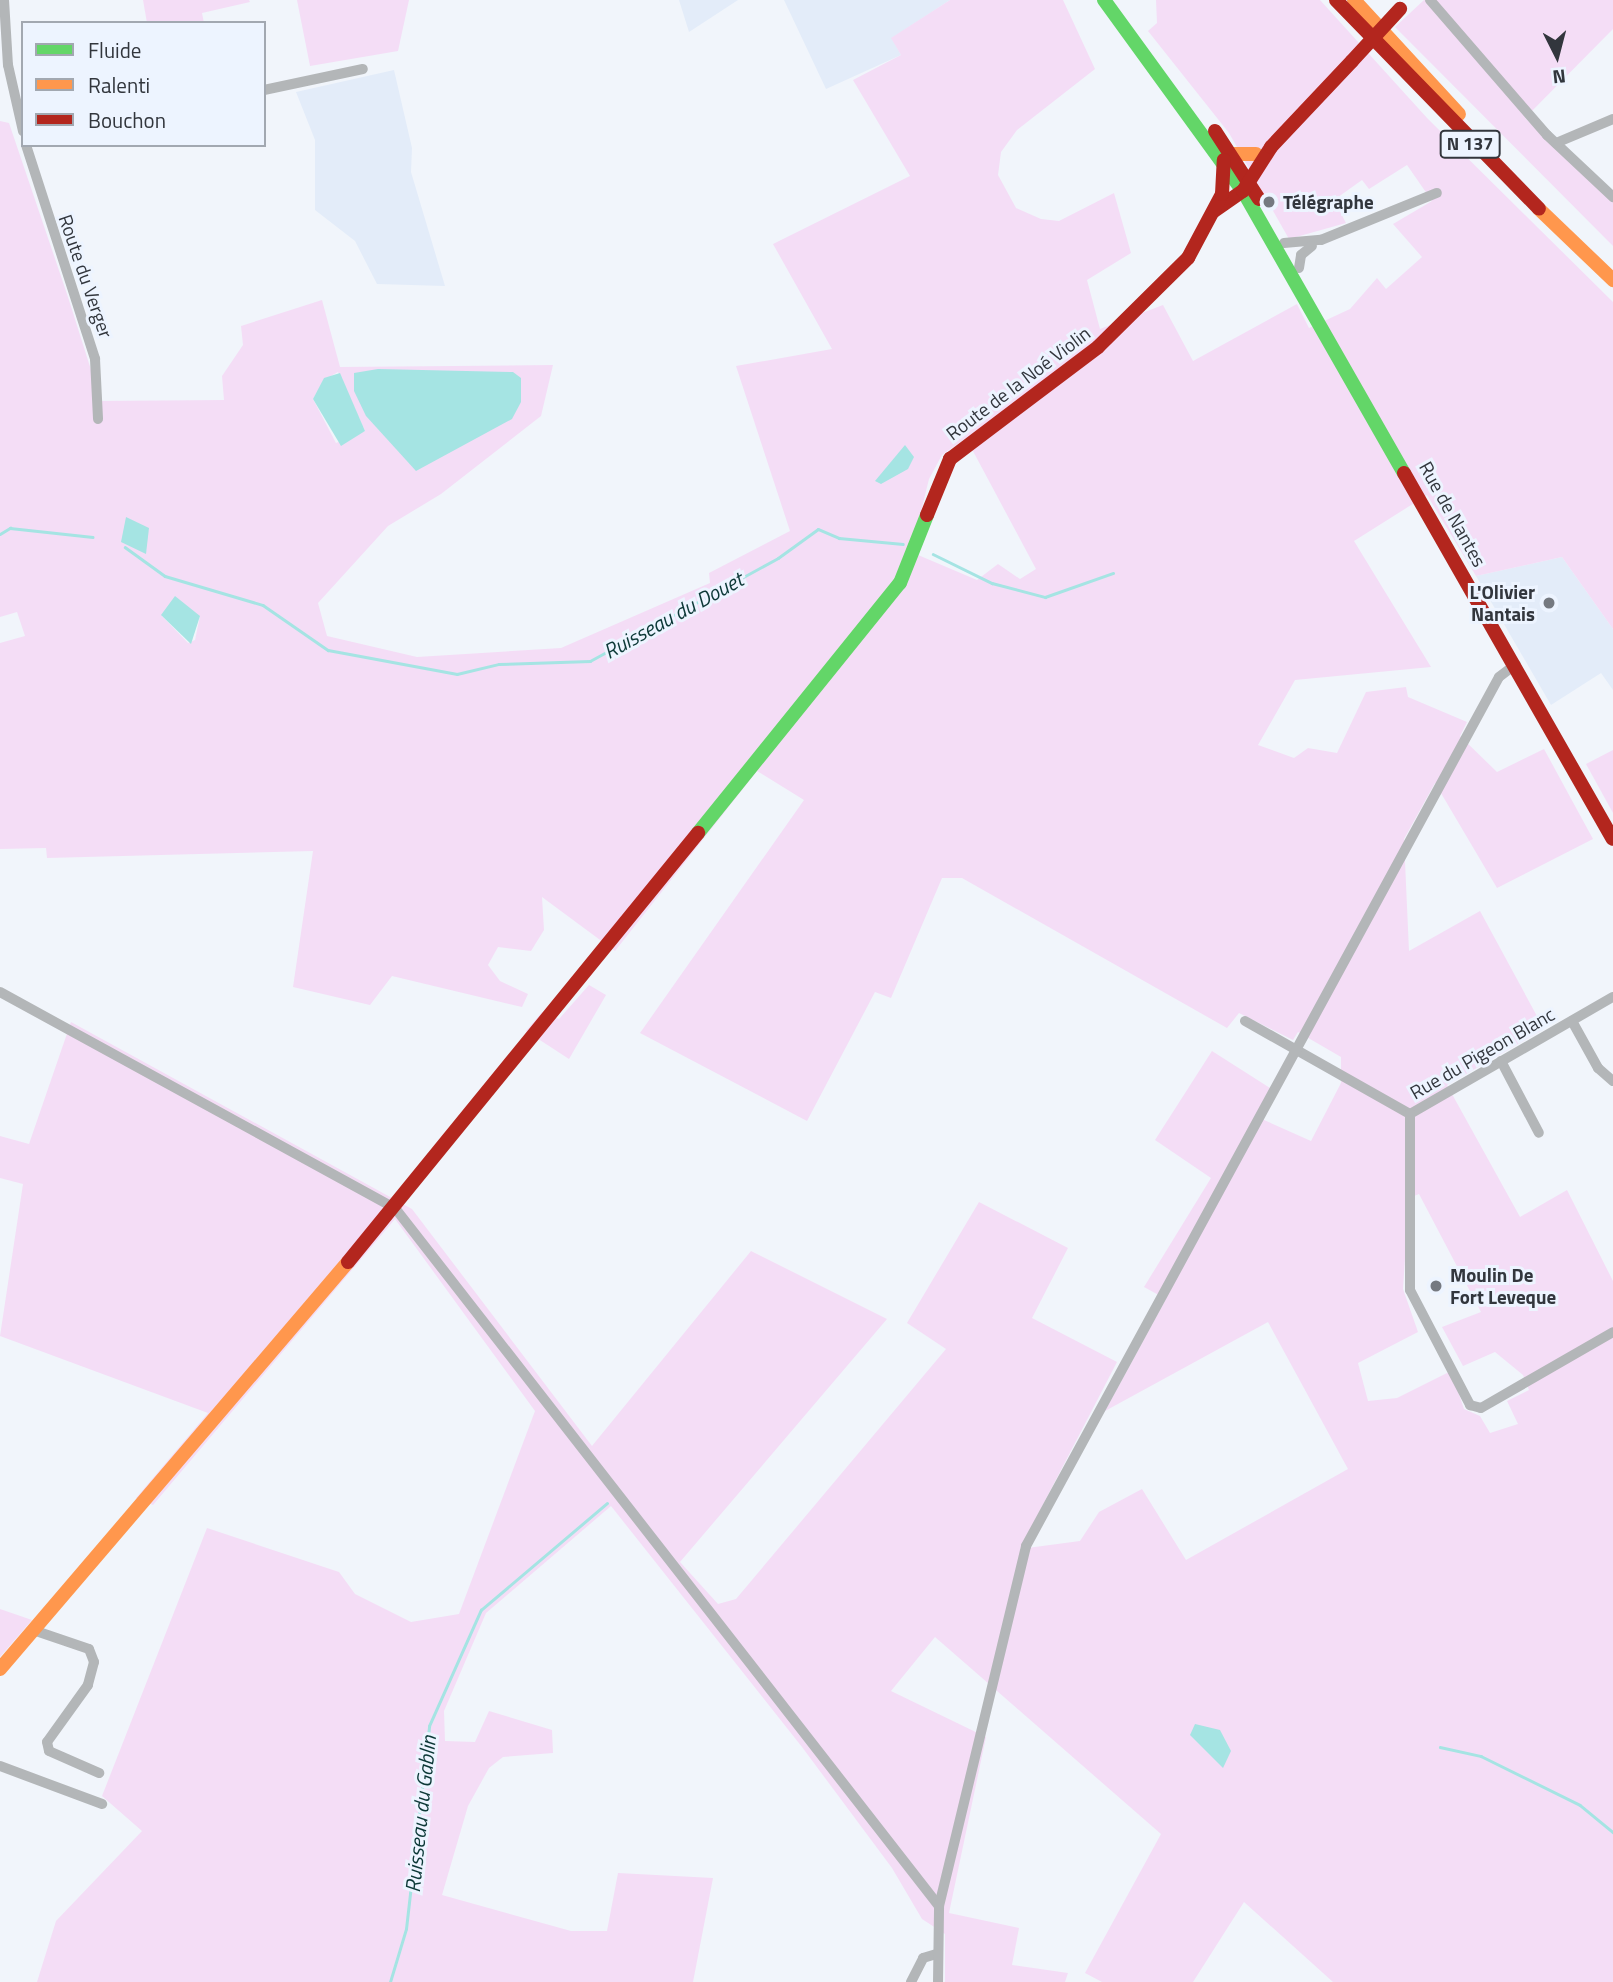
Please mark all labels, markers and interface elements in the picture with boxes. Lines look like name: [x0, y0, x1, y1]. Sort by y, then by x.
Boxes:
legend: [21, 21, 266, 147]
north arrow: [1522, 21, 1592, 91]
text: Fluide: [88, 34, 141, 66]
text: N: [1551, 62, 1567, 92]
text: Ralenti: [88, 69, 150, 101]
text: Bouchon: [88, 104, 166, 136]
road number: N 137: [1438, 130, 1502, 159]
place label: Télégraphe: [1283, 191, 1374, 213]
marker: Télégraphe: [1261, 194, 1277, 210]
street label: Route du Verger: [54, 211, 118, 341]
street label: Route de la Noé Violin: [941, 321, 1095, 445]
street label: Rue de Nantes: [1415, 457, 1491, 571]
water label: Ruisseau du Douet: [599, 566, 747, 664]
place label: L'Olivier Nantais: [1469, 581, 1535, 625]
marker: L'Olivier Nantais: [1541, 595, 1557, 611]
street label: Rue du Pigeon Blanc: [1406, 1002, 1558, 1104]
place label: Moulin De Fort Leveque: [1450, 1264, 1556, 1308]
marker: Moulin De Fort Leveque: [1428, 1278, 1444, 1294]
water label: Ruisseau du Gablin: [399, 1734, 441, 1894]

